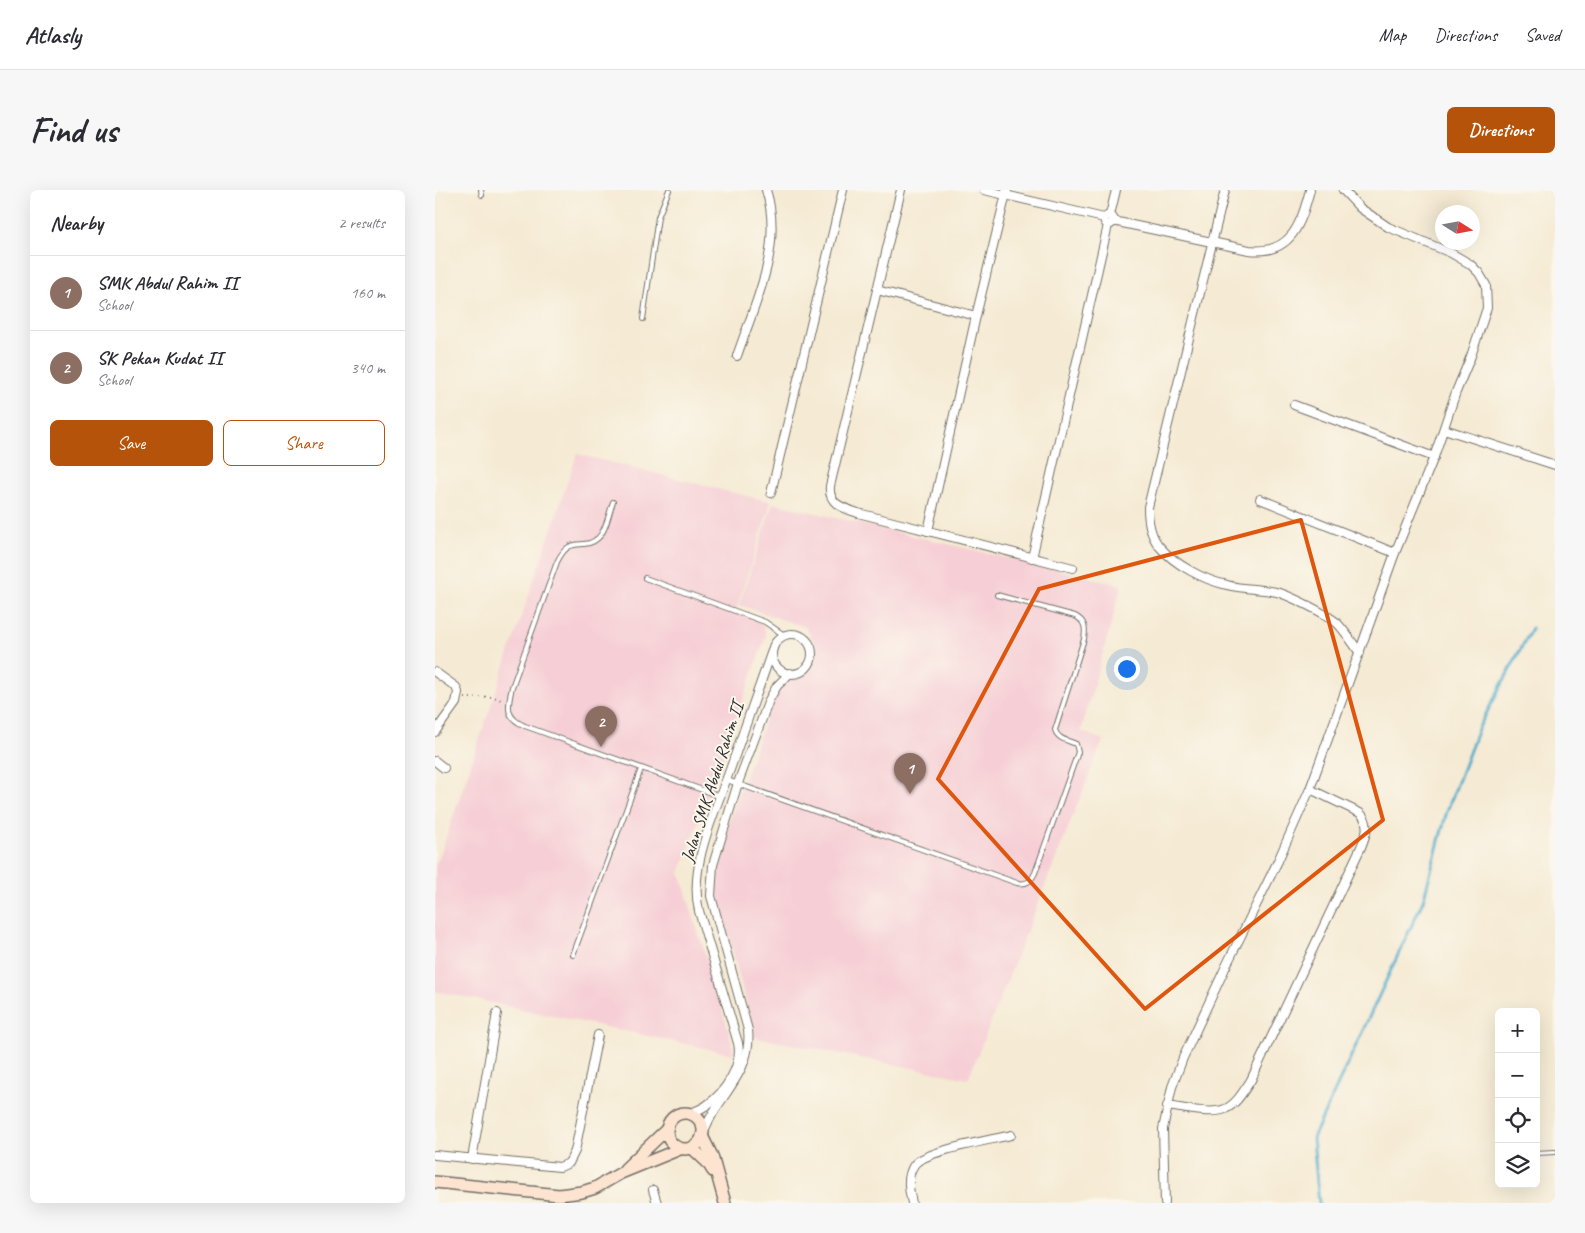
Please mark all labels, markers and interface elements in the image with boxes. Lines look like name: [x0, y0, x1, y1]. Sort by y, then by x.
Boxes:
text: Atlasly: [25, 20, 81, 50]
text: Map: [1379, 24, 1406, 46]
text: Directions: [1434, 24, 1497, 46]
text: Saved: [1525, 24, 1560, 46]
button: Directions: [1447, 107, 1555, 153]
text: Find us: [30, 108, 117, 153]
north arrow: [1435, 205, 1480, 250]
text: Nearby: [50, 210, 103, 236]
text: 2 results: [338, 213, 385, 233]
text: SMK Abdul Rahim II: [97, 271, 238, 295]
text: 1: [62, 283, 70, 303]
text: 160 m: [351, 283, 385, 303]
text: School: [97, 295, 131, 315]
text: SK Pekan Kudat II: [97, 346, 223, 370]
text: 2: [62, 358, 70, 378]
text: 340 m: [351, 358, 385, 378]
text: School: [97, 370, 131, 390]
button: Save: [50, 420, 213, 466]
button: Share: [223, 420, 385, 466]
your location: [1114, 656, 1140, 682]
street label: Jalan SMK Abdul Rahim II: [675, 696, 749, 866]
pin: 2: [585, 706, 617, 747]
pin: 1: [894, 753, 926, 794]
map controls: [1495, 1008, 1540, 1188]
button: +: [1495, 1008, 1540, 1053]
button: −: [1495, 1053, 1540, 1098]
button: locate: [1495, 1098, 1540, 1143]
button: layers: [1495, 1143, 1540, 1188]

